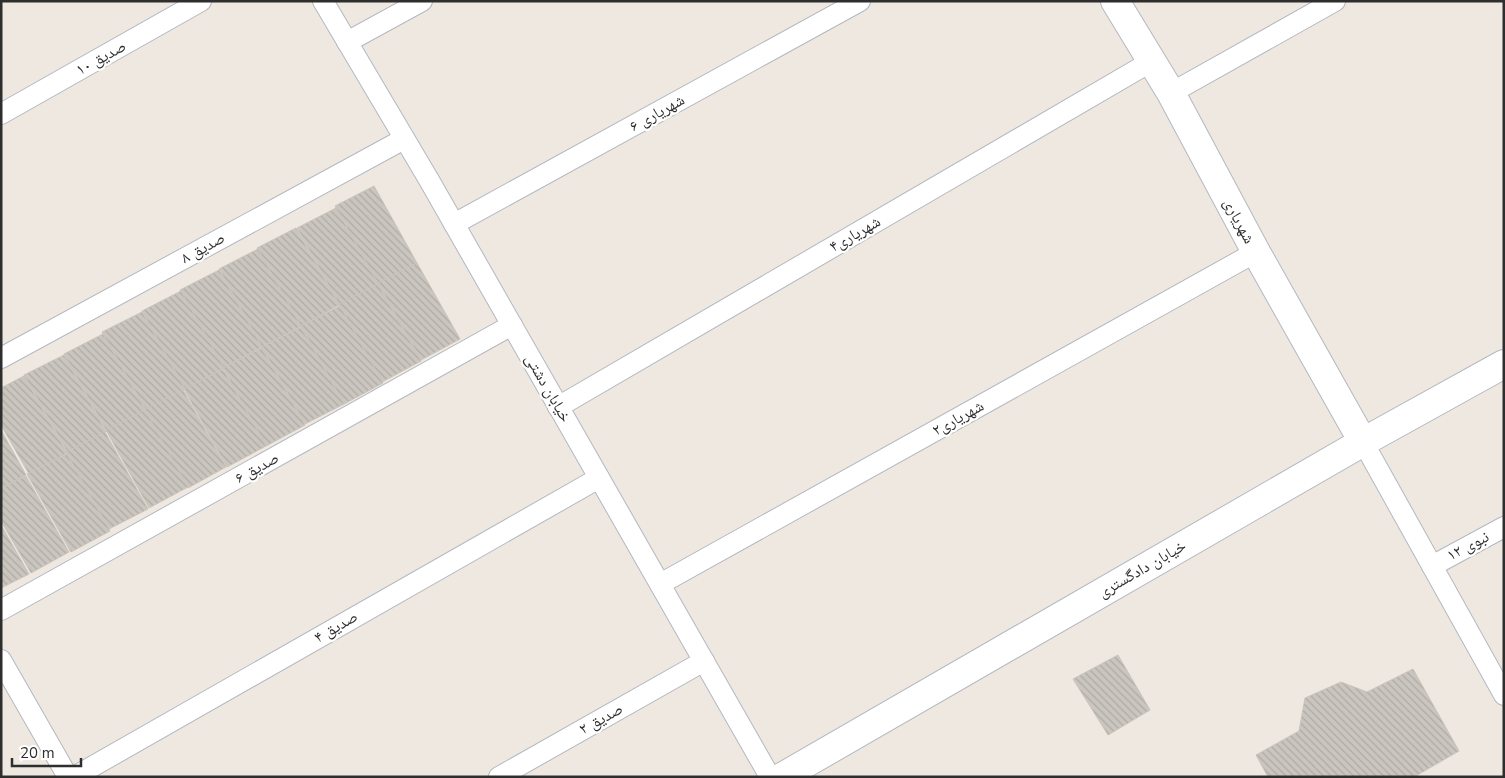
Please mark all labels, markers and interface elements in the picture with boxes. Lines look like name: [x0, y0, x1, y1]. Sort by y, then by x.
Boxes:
street label: صدیق ۱۰: [72, 35, 130, 81]
street label: شهریاری ۶: [625, 89, 689, 137]
street label: شهریاری: [1218, 194, 1260, 248]
street label: شهریاری۴: [825, 211, 885, 257]
street label: صدیق ۸: [177, 227, 229, 269]
street label: خیابان دشتی: [520, 350, 576, 426]
street label: شهریاری۲: [928, 395, 988, 441]
street label: صدیق ۶: [231, 447, 283, 489]
street label: نبوی ۱۲: [1443, 526, 1493, 566]
street label: خیابان دادگستری: [1094, 535, 1190, 603]
street label: صدیق ۴: [310, 606, 362, 648]
street label: صدیق ۲: [575, 698, 627, 740]
scale bar: [12, 736, 81, 768]
text: 20 m: [20, 743, 55, 763]

